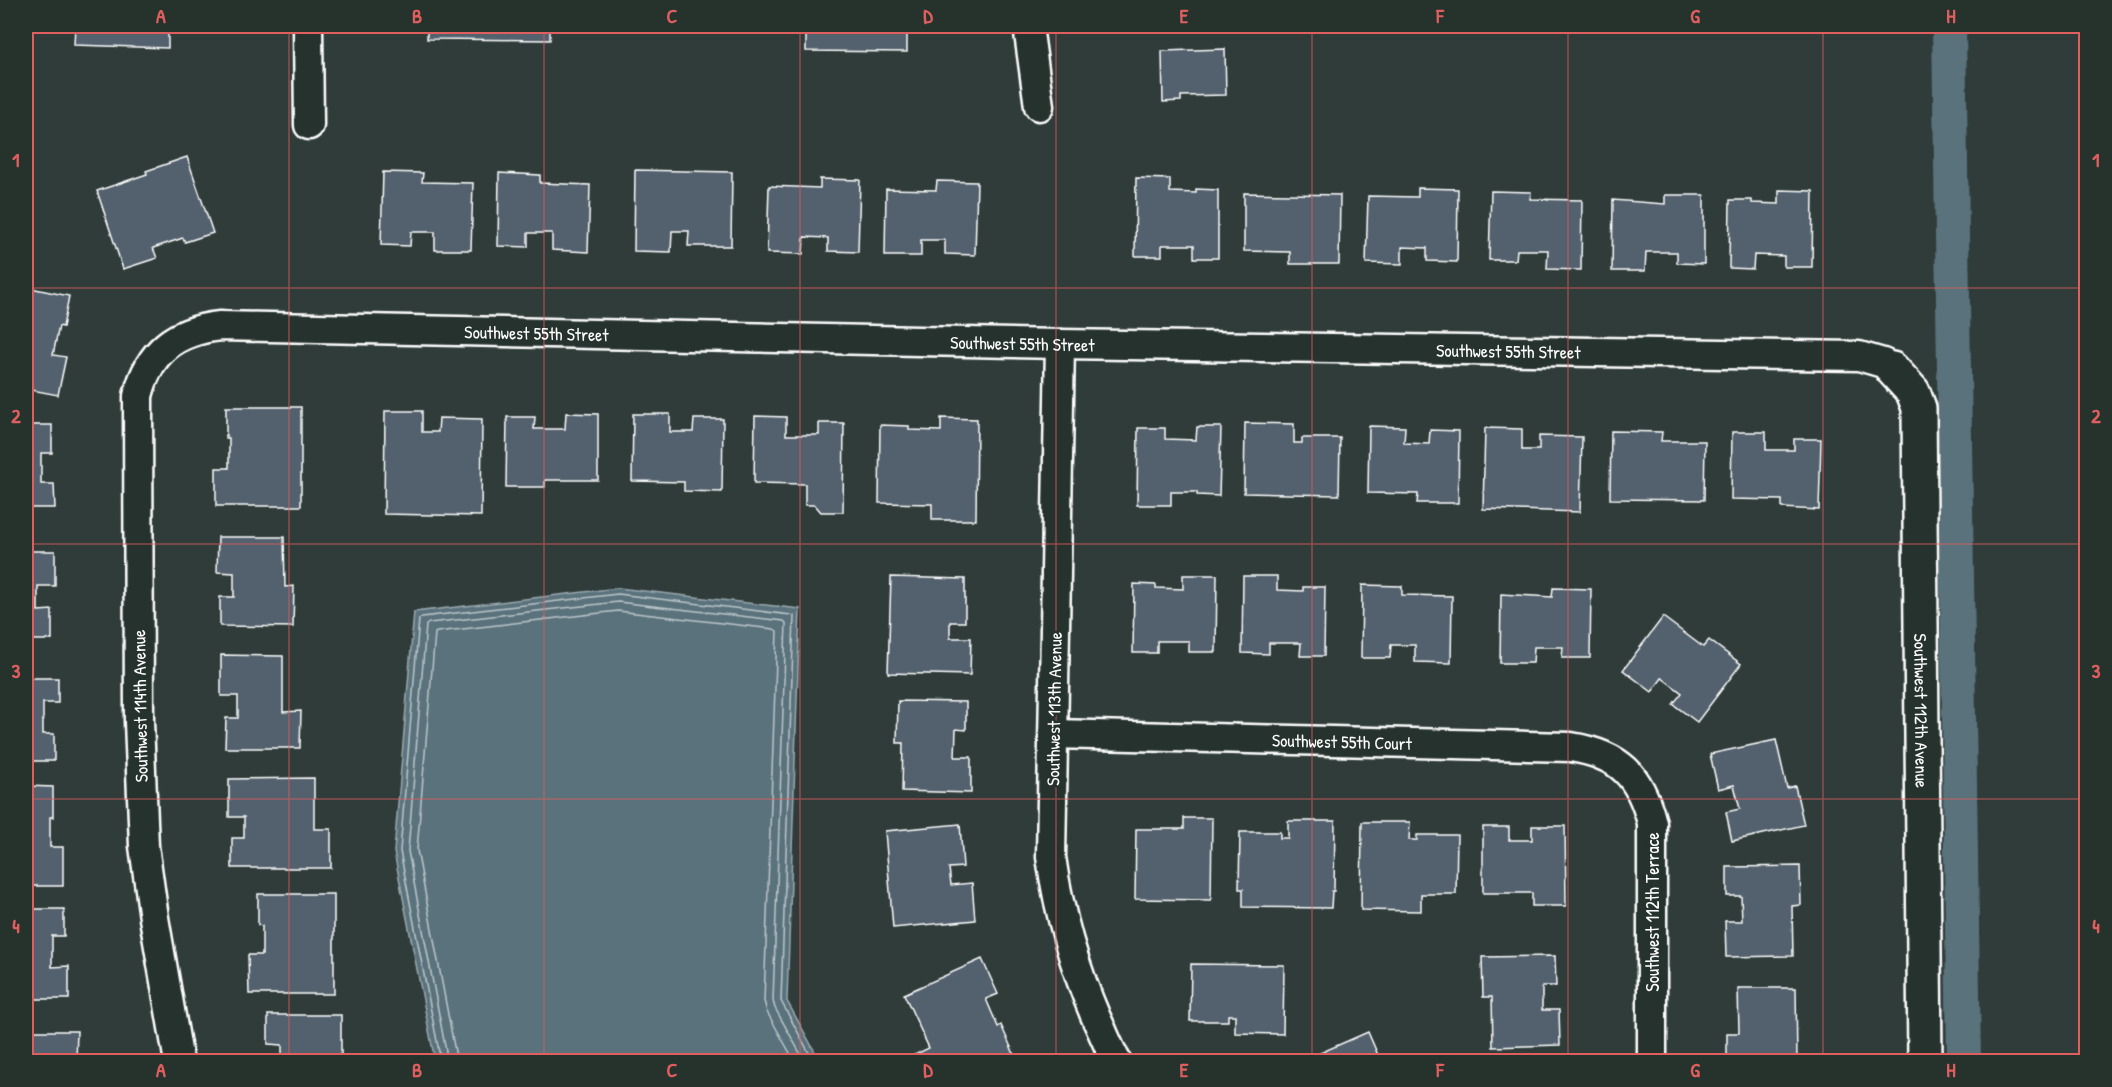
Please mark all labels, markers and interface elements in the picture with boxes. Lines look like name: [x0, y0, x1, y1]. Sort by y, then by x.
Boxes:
text: A: [156, 2, 166, 29]
text: B: [412, 2, 422, 29]
text: C: [667, 2, 678, 29]
text: D: [923, 2, 933, 29]
text: E: [1180, 2, 1189, 29]
text: F: [1435, 2, 1445, 29]
text: G: [1690, 2, 1700, 29]
text: H: [1946, 2, 1956, 29]
text: 1: [12, 146, 20, 173]
text: 1: [2092, 146, 2100, 173]
street label: Southwest 55th Street: [464, 319, 610, 347]
street label: Southwest 55th Street: [950, 329, 1096, 357]
street label: Southwest 55th Street: [1436, 337, 1581, 364]
text: 2: [11, 402, 21, 429]
text: 2: [2091, 402, 2101, 429]
street label: Southwest 114th Avenue: [126, 629, 154, 783]
street label: Southwest 113th Avenue: [1040, 632, 1068, 786]
street label: Southwest 112th Avenue: [1909, 633, 1935, 788]
text: 3: [12, 657, 21, 684]
text: 3: [2092, 657, 2101, 684]
street label: Southwest 55th Court: [1272, 727, 1413, 756]
street label: Southwest 112th Terrace: [1640, 832, 1665, 992]
text: 4: [12, 912, 20, 939]
text: 4: [2092, 912, 2100, 939]
text: A: [156, 1056, 166, 1083]
text: B: [412, 1056, 422, 1083]
text: C: [667, 1056, 678, 1083]
text: D: [923, 1056, 933, 1083]
text: E: [1180, 1056, 1189, 1083]
text: F: [1435, 1056, 1445, 1083]
text: G: [1690, 1056, 1700, 1083]
text: H: [1946, 1056, 1956, 1083]

